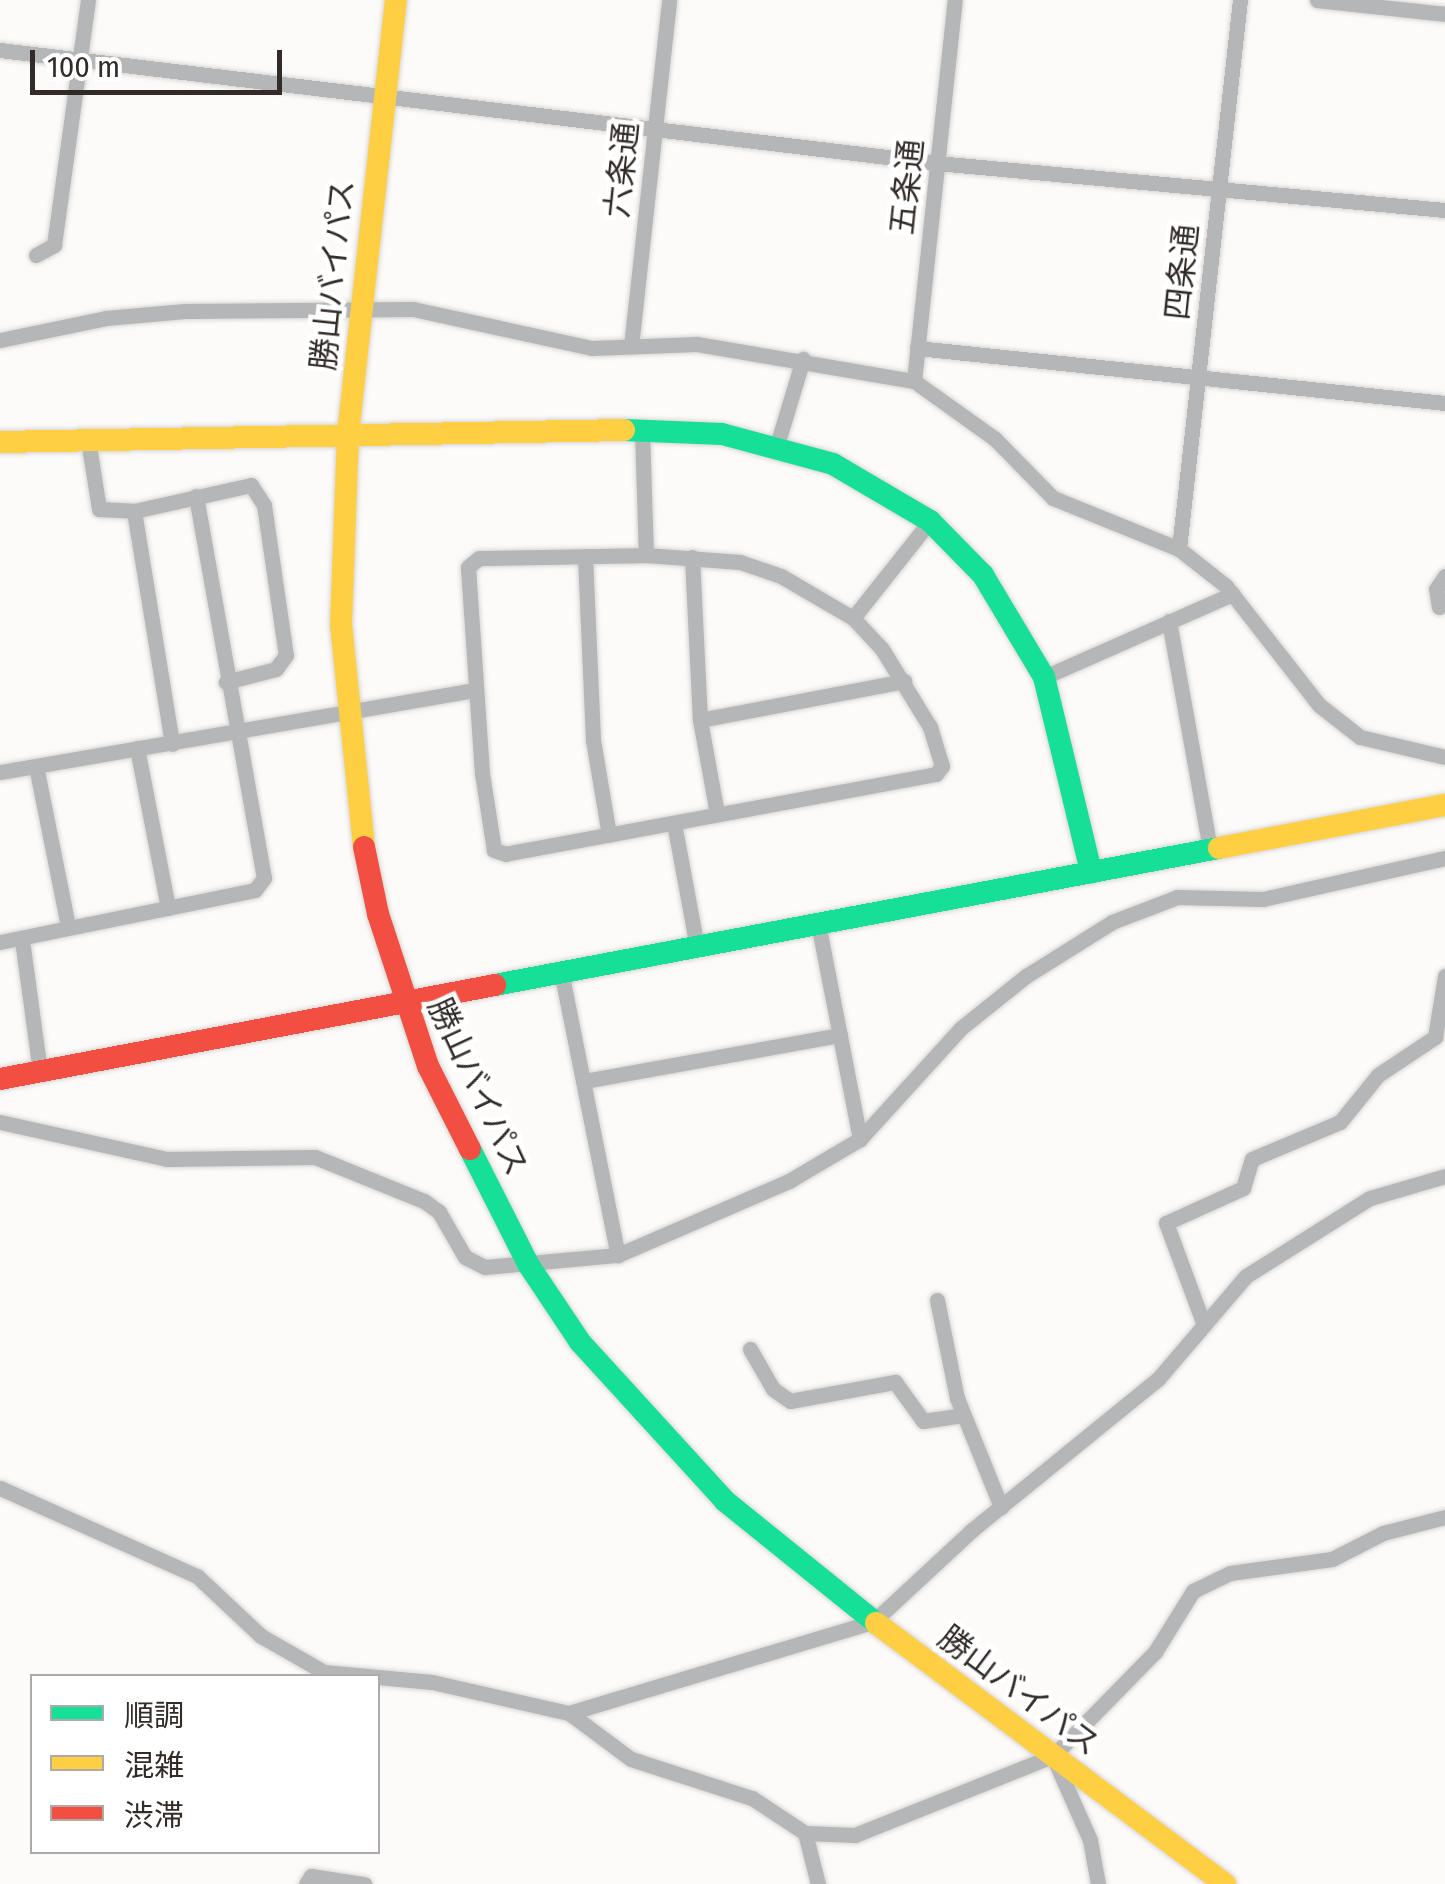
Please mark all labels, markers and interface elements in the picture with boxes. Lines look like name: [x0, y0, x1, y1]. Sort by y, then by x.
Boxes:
scale bar: [35, 30, 288, 92]
text: 100 m: [47, 49, 120, 85]
street label: 六条通: [598, 120, 646, 220]
street label: 五条通: [883, 137, 931, 237]
street label: 勝山バイパス: [304, 178, 362, 372]
street label: 四条通: [1158, 222, 1206, 322]
street label: 勝山バイパス: [420, 992, 536, 1182]
street label: 勝山バイパス: [931, 1618, 1107, 1764]
legend: [30, 1674, 380, 1854]
text: 順調: [124, 1698, 184, 1734]
text: 混雑: [124, 1748, 184, 1784]
text: 渋滞: [124, 1798, 184, 1834]

